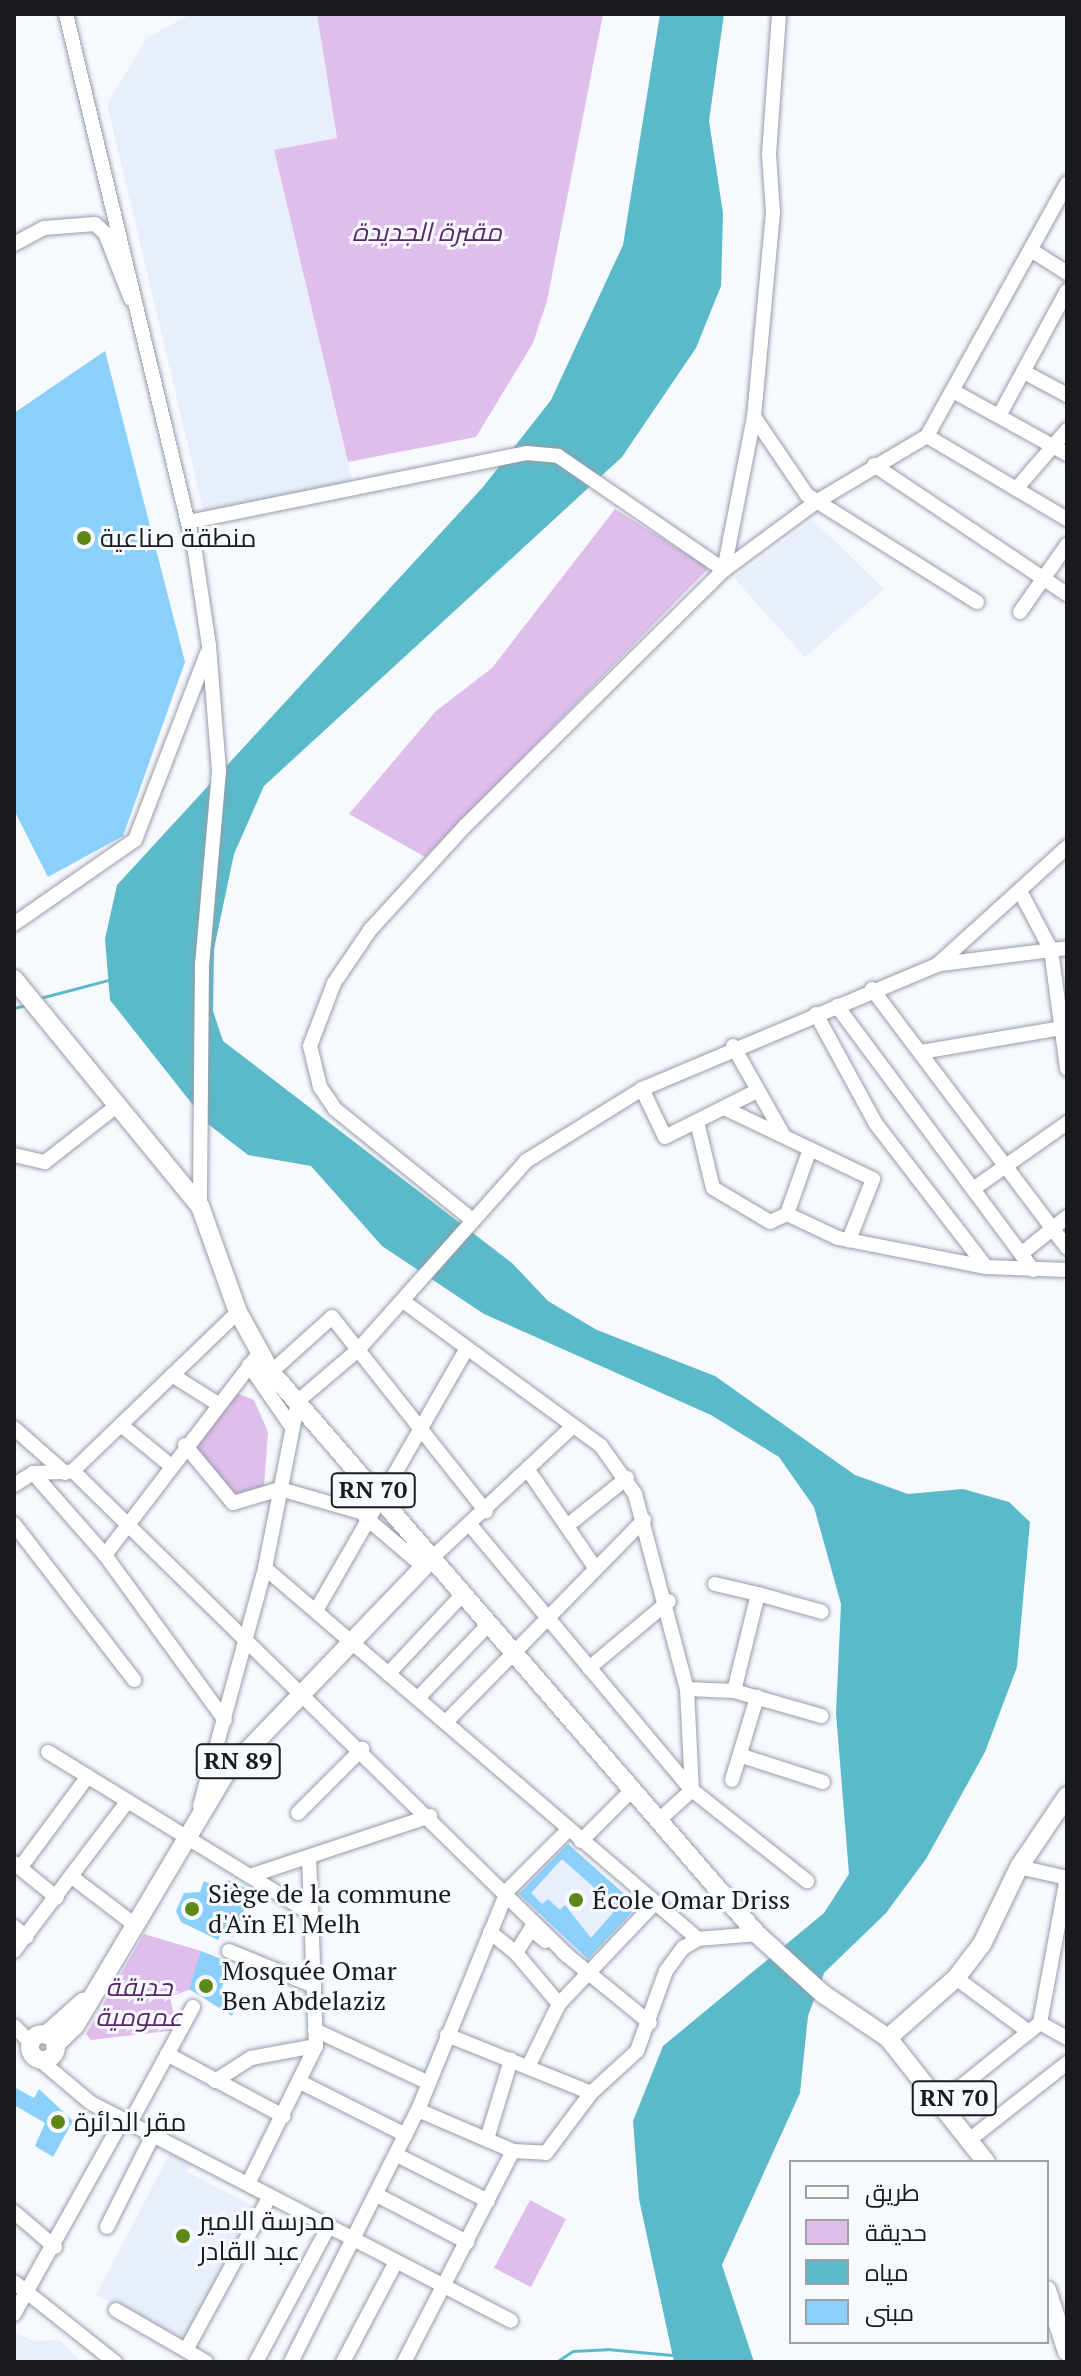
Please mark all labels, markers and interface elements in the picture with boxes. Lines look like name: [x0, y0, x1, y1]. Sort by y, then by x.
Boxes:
park label: مقبرة الجديدة: [352, 216, 502, 248]
place label: منطقة صناعية: [100, 522, 256, 554]
marker: منطقة صناعية: [75, 529, 93, 547]
road number: RN 70: [329, 1470, 417, 1510]
road number: RN 89: [194, 1741, 282, 1781]
place label: Siège de la commune d'Aïn El Melh: [208, 1878, 451, 1940]
place label: École Omar Driss: [592, 1884, 790, 1916]
marker: École Omar Driss: [567, 1891, 585, 1909]
marker: Siège de la commune d'Aïn El Melh: [183, 1900, 201, 1918]
place label: Mosquée Omar Ben Abdelaziz: [222, 1955, 397, 2016]
park label: حديقة عمومية: [95, 1971, 183, 2032]
marker: Mosquée Omar Ben Abdelaziz: [197, 1977, 215, 1995]
road number: RN 70: [910, 2078, 998, 2118]
place label: مقر الدائرة: [74, 2106, 186, 2138]
marker: مقر الدائرة: [49, 2113, 67, 2131]
legend: [789, 2160, 1049, 2344]
text: طريق: [865, 2176, 920, 2208]
place label: مدرسة الامير عبد القادر: [199, 2205, 335, 2266]
text: حديقة: [865, 2216, 927, 2248]
marker: مدرسة الامير عبد القادر: [174, 2227, 192, 2245]
text: مياه: [865, 2256, 909, 2288]
text: مبنى: [865, 2296, 914, 2328]

